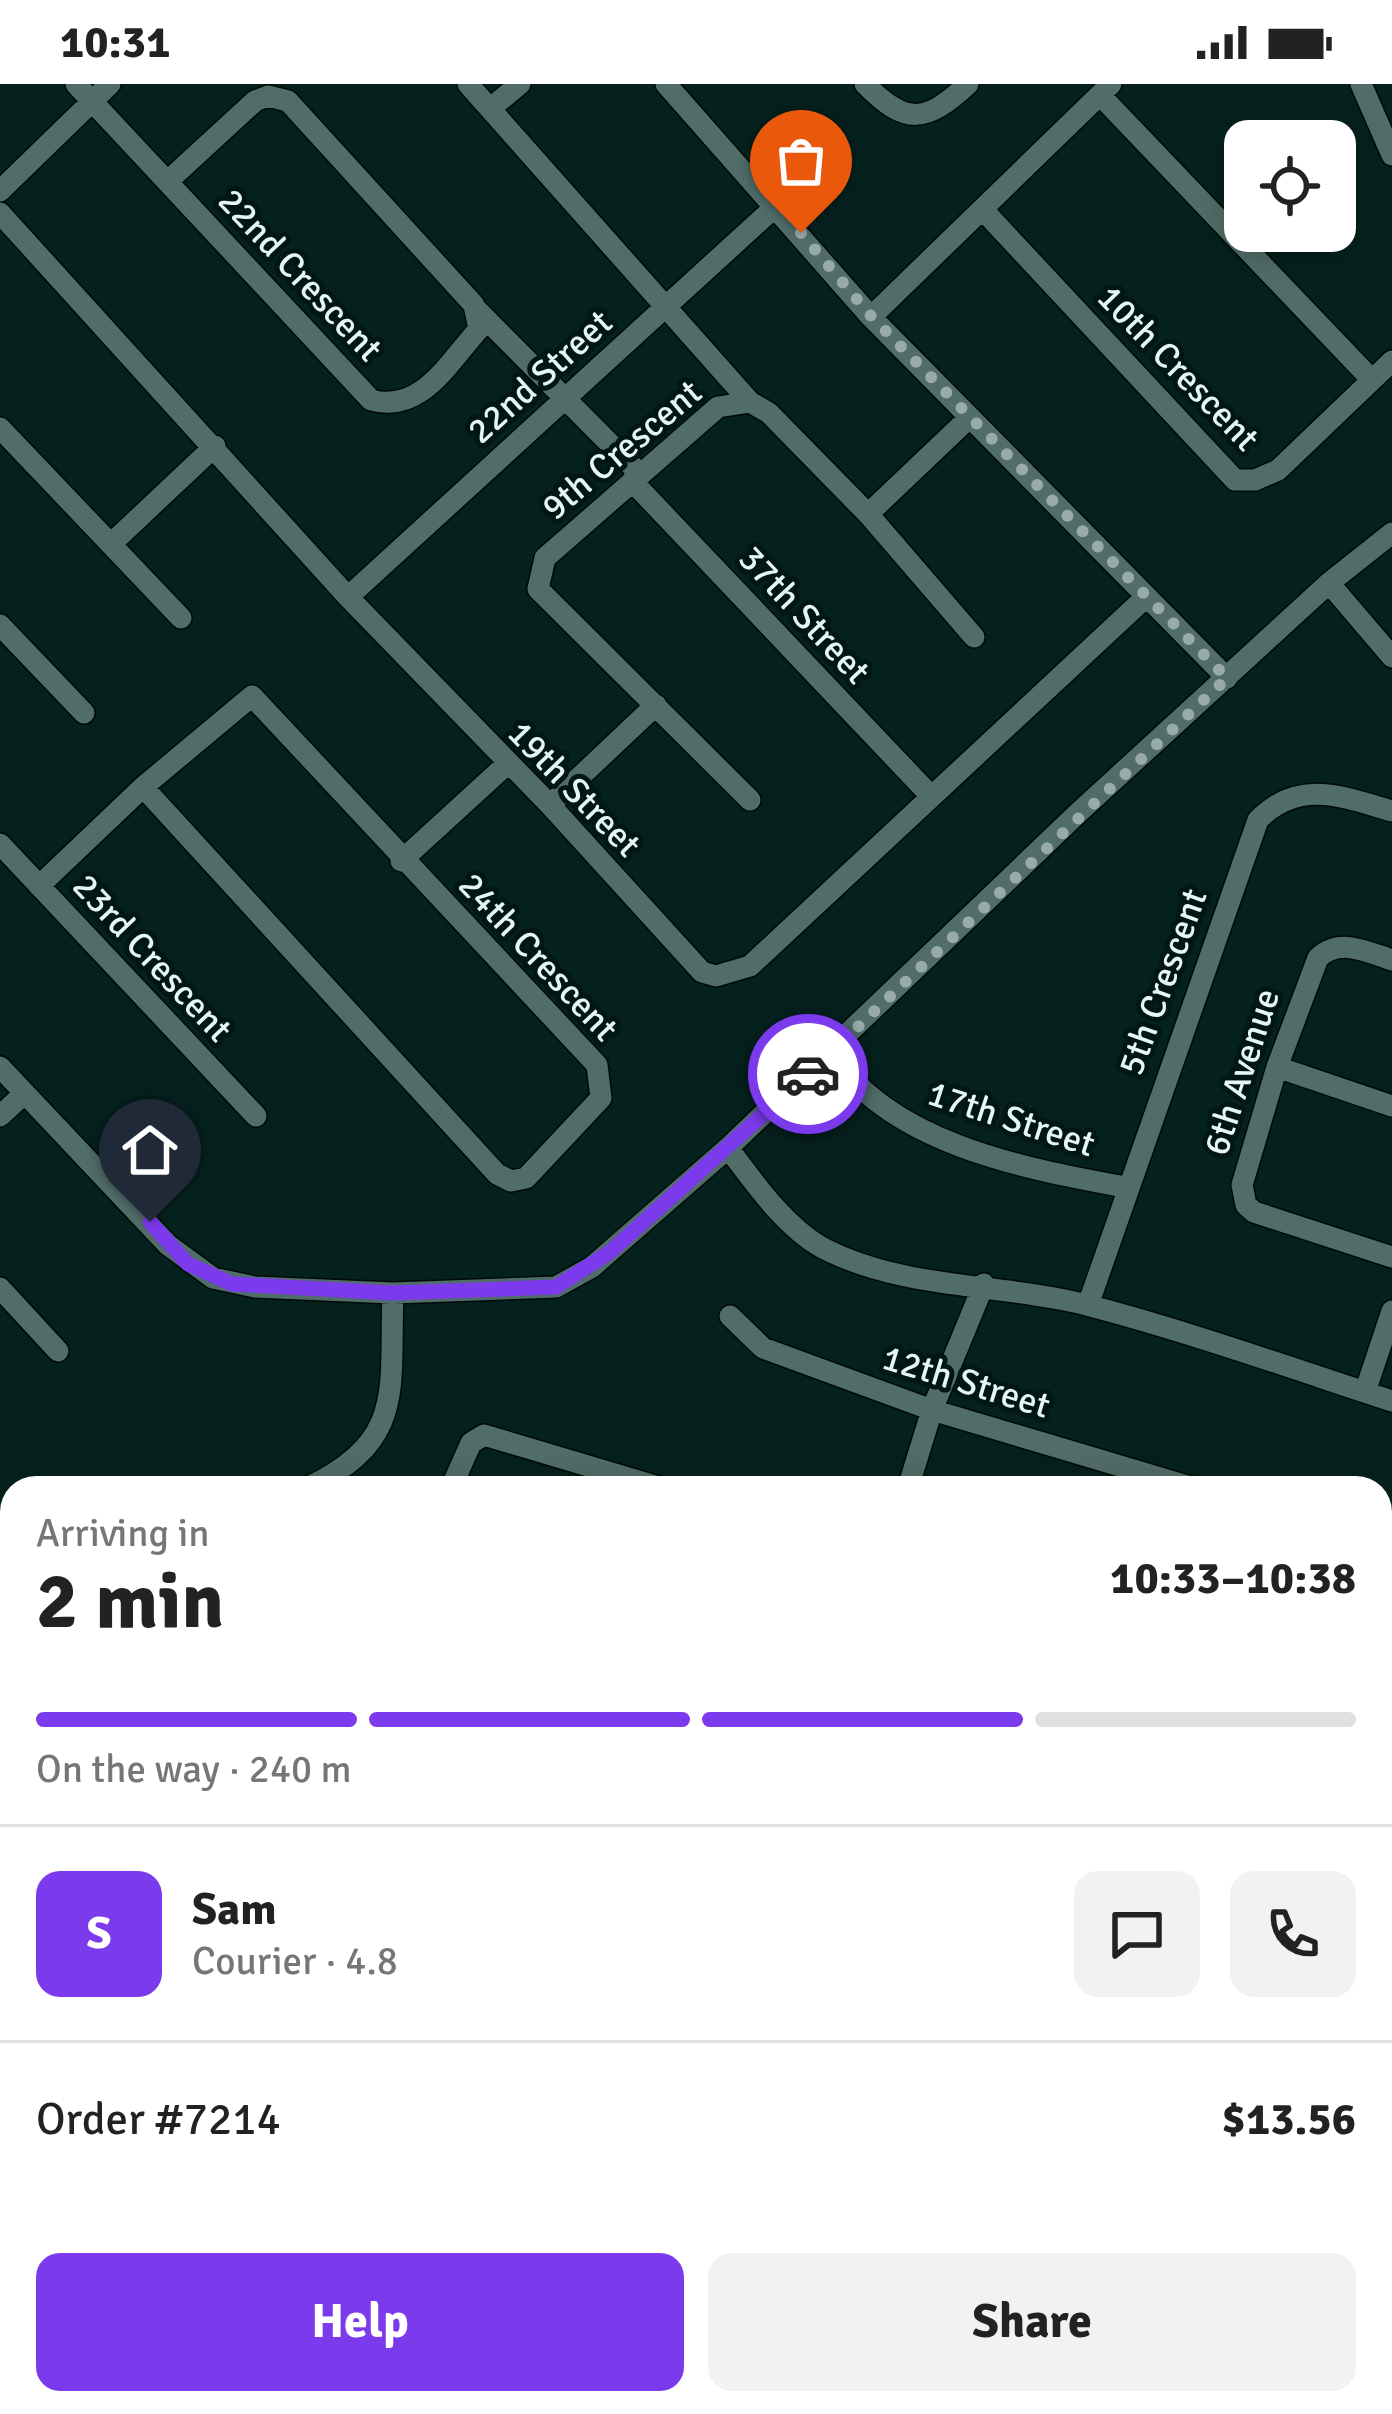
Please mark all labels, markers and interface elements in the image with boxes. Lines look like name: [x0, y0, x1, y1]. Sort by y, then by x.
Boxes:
text: 10:31: [60, 15, 170, 70]
pin: [750, 110, 852, 233]
map controls: [1224, 120, 1356, 252]
button: locate: [1224, 120, 1356, 252]
icon: bag: [768, 128, 834, 194]
street label: 22nd Crescent: [208, 179, 392, 371]
street label: 10th Crescent: [1087, 275, 1269, 461]
street label: 22nd Street: [458, 300, 622, 454]
street label: 9th Crescent: [533, 370, 711, 530]
street label: 37th Street: [729, 536, 879, 694]
street label: 19th Street: [498, 711, 650, 867]
street label: 24th Crescent: [449, 863, 627, 1051]
street label: 23rd Crescent: [63, 864, 241, 1052]
street label: 5th Crescent: [1109, 883, 1217, 1081]
street label: 6th Avenue: [1194, 983, 1290, 1161]
courier: [748, 1014, 868, 1134]
icon: car: [775, 1041, 841, 1107]
street label: 17th Street: [922, 1071, 1100, 1167]
pin: [99, 1099, 201, 1222]
icon: home: [117, 1117, 183, 1183]
street label: 12th Street: [877, 1335, 1055, 1429]
text: Arriving in: [36, 1509, 210, 1557]
text: 10:33–10:38: [1110, 1551, 1356, 1606]
text: 2 min: [36, 1554, 224, 1650]
text: On the way · 240 m: [36, 1745, 352, 1793]
button: chat: [1074, 1871, 1200, 1997]
button: phone: [1230, 1871, 1356, 1997]
text: Sam: [192, 1882, 277, 1937]
text: S: [86, 1906, 112, 1961]
text: Courier · 4.8: [192, 1937, 398, 1985]
text: Order #7214: [36, 2092, 281, 2147]
text: $13.56: [1222, 2092, 1356, 2147]
button: Help: [36, 2253, 684, 2391]
button: Share: [708, 2253, 1356, 2391]

